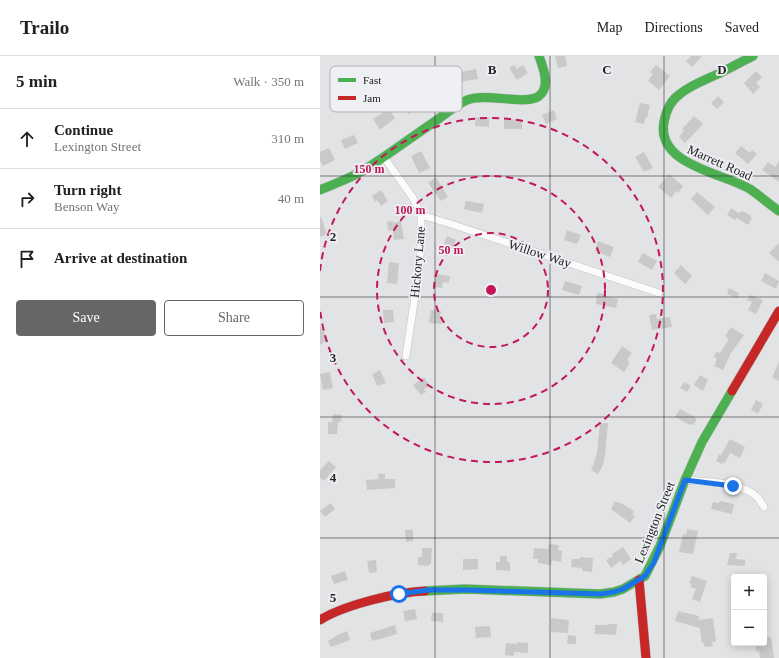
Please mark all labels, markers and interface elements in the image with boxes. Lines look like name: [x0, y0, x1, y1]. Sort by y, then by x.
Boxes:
text: Trailo: [20, 17, 69, 38]
text: Map: [597, 20, 622, 35]
text: Directions: [644, 20, 703, 35]
text: Saved: [725, 20, 759, 35]
text: B: [488, 62, 497, 77]
text: C: [602, 62, 612, 77]
text: D: [717, 62, 727, 77]
legend: [330, 66, 462, 112]
text: 5 min: [16, 72, 57, 91]
text: Walk · 350 m: [233, 74, 304, 89]
text: Fast: [363, 74, 381, 86]
text: Jam: [363, 92, 381, 104]
text: Continue: [54, 122, 113, 138]
icon: ahead: [16, 128, 38, 150]
text: 310 m: [271, 131, 304, 146]
text: Lexington Street: [54, 139, 141, 154]
street label: Marrett Road: [685, 141, 755, 184]
text: 150 m: [354, 162, 385, 176]
text: Turn right: [54, 182, 121, 198]
icon: right: [16, 188, 38, 210]
text: 40 m: [278, 191, 304, 206]
text: Benson Way: [54, 199, 120, 214]
text: 100 m: [395, 203, 426, 217]
street label: Hickory Lane: [407, 225, 428, 298]
text: 2: [330, 229, 336, 244]
street label: Willow Way: [507, 236, 574, 271]
text: 50 m: [439, 243, 464, 257]
icon: arrive: [16, 248, 38, 270]
text: Arrive at destination: [54, 250, 187, 266]
centre of rings: [484, 283, 498, 297]
button: Save: [16, 300, 156, 336]
button: Share: [164, 300, 304, 336]
text: 3: [330, 350, 337, 365]
text: 4: [330, 470, 337, 485]
route end: [724, 477, 742, 495]
street label: Lexington Street: [631, 479, 678, 565]
map controls: [731, 574, 767, 646]
button: +: [731, 574, 767, 610]
route start: [390, 585, 408, 603]
text: 5: [330, 590, 337, 605]
button: −: [731, 610, 767, 646]

